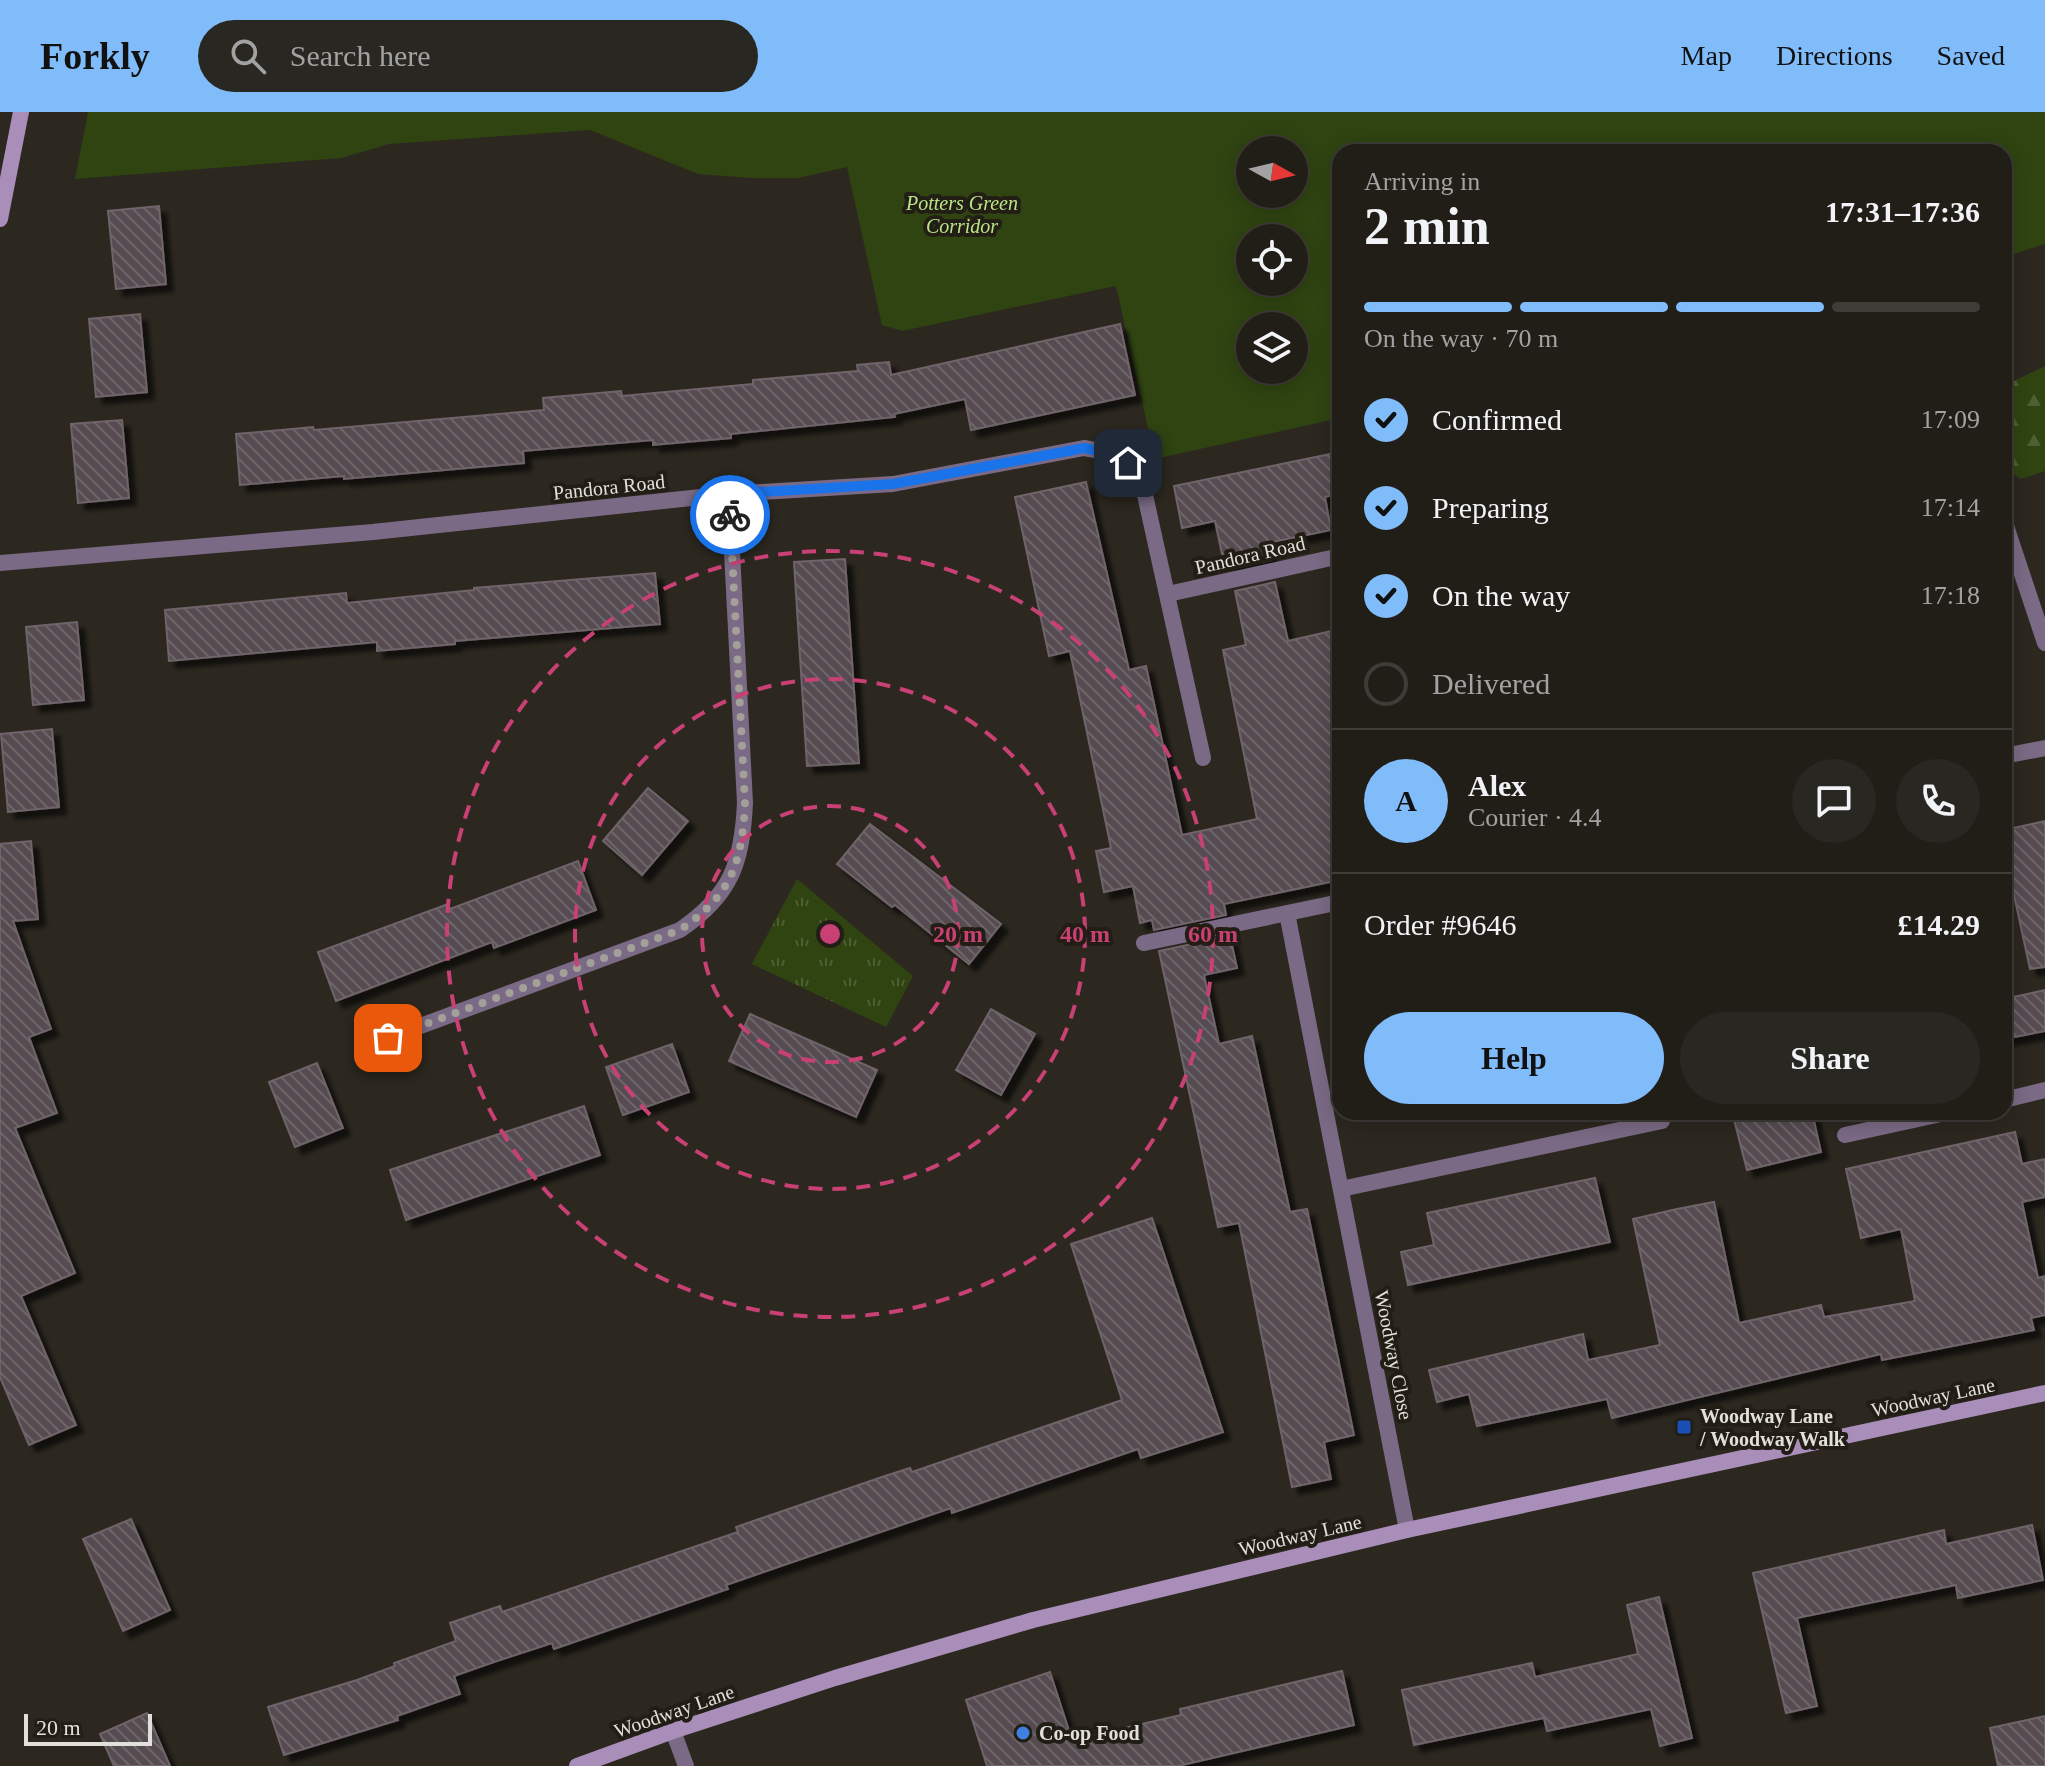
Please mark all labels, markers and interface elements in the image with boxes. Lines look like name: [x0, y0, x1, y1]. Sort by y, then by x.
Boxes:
search box: [198, 20, 758, 92]
icon: search: [226, 34, 270, 78]
text: Forkly: [40, 35, 150, 77]
text: Search here: [290, 39, 431, 72]
text: Map: [1681, 40, 1732, 71]
text: Directions: [1776, 40, 1893, 71]
text: Saved: [1937, 40, 2005, 71]
north arrow: [1236, 136, 1308, 208]
map controls: [1236, 136, 1308, 384]
text: Arriving in: [1364, 167, 1480, 196]
park label: Potters Green Corridor: [905, 192, 1018, 237]
text: 17:31–17:36: [1825, 195, 1980, 228]
text: 2 min: [1364, 198, 1490, 255]
button: locate: [1236, 224, 1308, 296]
button: layers: [1236, 312, 1308, 384]
text: On the way · 70 m: [1364, 324, 1558, 353]
icon: check: [1364, 398, 1408, 442]
text: Confirmed: [1432, 403, 1562, 436]
text: 17:09: [1921, 405, 1980, 434]
pin: [1094, 429, 1162, 497]
icon: home: [1106, 441, 1150, 485]
street label: Pandora Road: [552, 470, 666, 504]
courier: [690, 475, 770, 555]
icon: check: [1364, 486, 1408, 530]
text: Preparing: [1432, 491, 1549, 524]
icon: bike: [708, 493, 752, 537]
text: 17:14: [1921, 493, 1980, 522]
street label: Pandora Road: [1193, 532, 1307, 578]
icon: check: [1364, 574, 1408, 618]
text: On the way: [1432, 579, 1570, 612]
text: 17:18: [1921, 581, 1980, 610]
text: Delivered: [1432, 667, 1550, 700]
button: chat: [1792, 759, 1876, 843]
button: phone: [1896, 759, 1980, 843]
text: Alex: [1468, 769, 1526, 802]
text: A: [1395, 784, 1417, 817]
text: Courier · 4.4: [1468, 803, 1602, 832]
text: Order #9646: [1364, 908, 1516, 941]
text: £14.29: [1898, 908, 1980, 941]
centre of rings: [816, 920, 844, 948]
text: 20 m: [933, 921, 983, 947]
text: 40 m: [1060, 921, 1110, 947]
text: 60 m: [1188, 921, 1238, 947]
pin: [354, 1004, 422, 1072]
button: Help: [1364, 1012, 1664, 1104]
button: Share: [1680, 1012, 1980, 1104]
icon: bag: [366, 1016, 410, 1060]
street label: Woodway Close: [1370, 1289, 1417, 1422]
street label: Woodway Lane: [1869, 1373, 1997, 1422]
place label: Woodway Lane / Woodway Walk: [1699, 1405, 1846, 1451]
marker: Woodway Lane / Woodway Walk: [1675, 1418, 1693, 1436]
street label: Woodway Lane: [1236, 1510, 1364, 1561]
street label: Woodway Lane: [611, 1680, 737, 1743]
scale bar: [24, 1710, 152, 1746]
text: 20 m: [36, 1715, 81, 1740]
place label: Co-op Food: [1039, 1722, 1140, 1745]
marker: Co-op Food: [1014, 1724, 1032, 1742]

